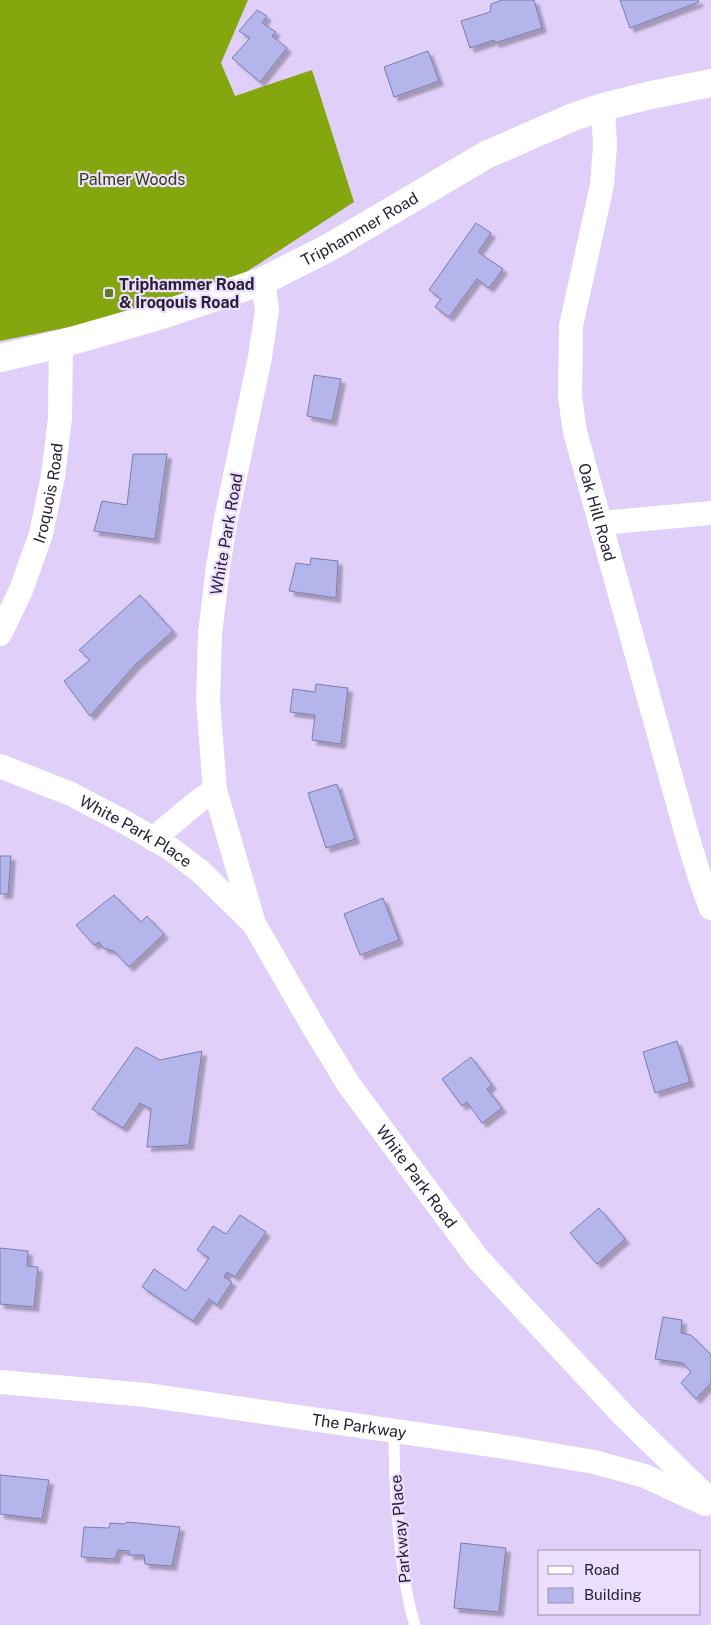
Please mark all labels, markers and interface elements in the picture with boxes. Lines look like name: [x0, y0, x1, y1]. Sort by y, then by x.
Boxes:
park label: Palmer Woods: [79, 170, 185, 189]
street label: Triphammer Road: [298, 188, 422, 270]
place label: Triphammer Road & Iroqouis Road: [119, 275, 255, 312]
marker: Triphammer Road & Iroqouis Road: [103, 287, 115, 299]
street label: Iroquois Road: [30, 442, 67, 546]
street label: Oak Hill Road: [574, 461, 619, 563]
street label: White Park Road: [206, 472, 247, 596]
street label: White Park Place: [76, 791, 196, 872]
street label: White Park Road: [372, 1121, 461, 1232]
street label: The Parkway: [311, 1410, 408, 1443]
street label: Parkway Place: [386, 1474, 415, 1584]
legend: [538, 1550, 701, 1615]
text: Road: [584, 1561, 620, 1578]
text: Building: [584, 1586, 642, 1603]

